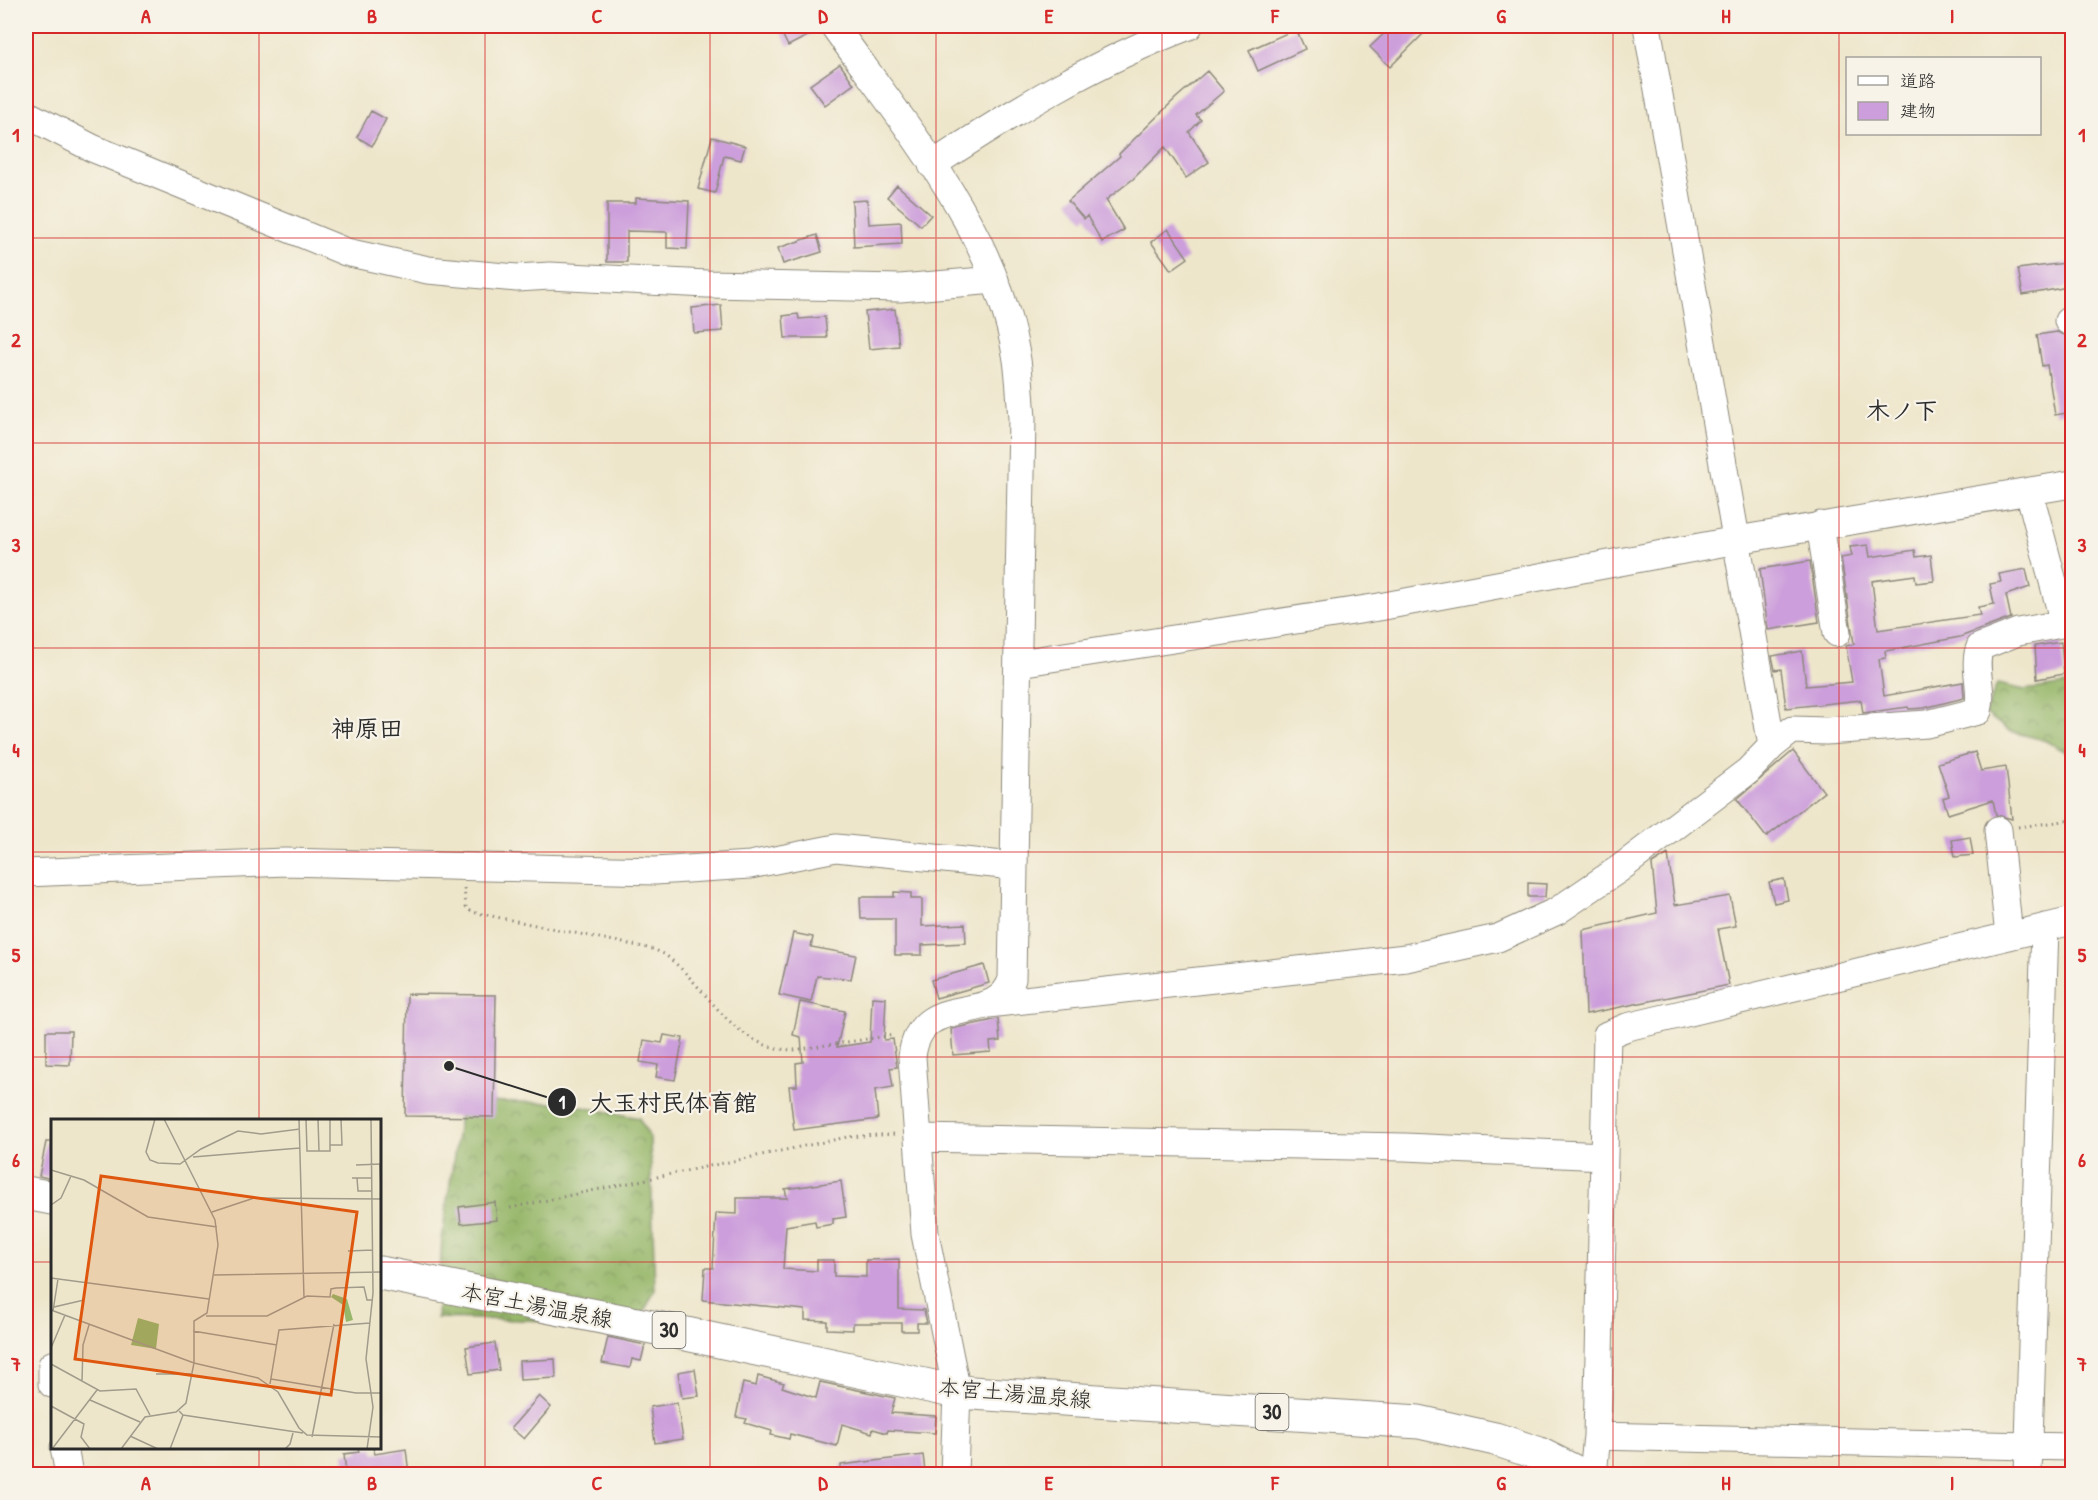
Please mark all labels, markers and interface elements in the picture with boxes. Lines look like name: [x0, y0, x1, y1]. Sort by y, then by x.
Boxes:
text: A: [141, 2, 151, 29]
text: B: [367, 2, 377, 29]
text: C: [592, 2, 603, 29]
text: D: [818, 2, 828, 29]
text: E: [1045, 2, 1054, 29]
text: F: [1270, 2, 1280, 29]
text: G: [1496, 2, 1506, 29]
text: H: [1721, 2, 1731, 29]
text: I: [1950, 2, 1954, 29]
legend: [1846, 57, 2041, 135]
text: 道路: [1900, 68, 1936, 93]
text: 建物: [1900, 98, 1936, 123]
text: 1: [12, 121, 20, 148]
text: 1: [2078, 121, 2086, 148]
text: 2: [11, 326, 21, 353]
text: 2: [2077, 326, 2087, 353]
district label: 木ノ下: [1866, 394, 1938, 426]
text: 3: [12, 531, 21, 558]
text: 3: [2078, 531, 2087, 558]
district label: 神原田: [331, 712, 403, 744]
text: 4: [12, 736, 20, 763]
text: 4: [2078, 736, 2086, 763]
text: 5: [12, 941, 21, 968]
text: 5: [2078, 941, 2087, 968]
callout: 大玉村民体育館: [547, 1081, 769, 1123]
text: 大玉村民体育館: [589, 1086, 757, 1118]
text: 1: [559, 1090, 566, 1115]
inset map: [51, 1119, 381, 1449]
text: 6: [12, 1146, 20, 1173]
text: 6: [2078, 1146, 2086, 1173]
street label: 本宮土湯温泉線: [459, 1276, 615, 1334]
road number: 30: [652, 1312, 686, 1348]
text: 7: [10, 1350, 21, 1377]
text: 7: [2076, 1350, 2087, 1377]
street label: 本宮土湯温泉線: [937, 1371, 1093, 1415]
road number: 30: [1256, 1394, 1288, 1430]
text: A: [141, 1469, 151, 1496]
text: B: [367, 1469, 377, 1496]
text: C: [592, 1469, 603, 1496]
text: D: [818, 1469, 828, 1496]
text: E: [1045, 1469, 1054, 1496]
text: F: [1270, 1469, 1280, 1496]
text: G: [1496, 1469, 1506, 1496]
text: H: [1721, 1469, 1731, 1496]
text: I: [1950, 1469, 1954, 1496]

